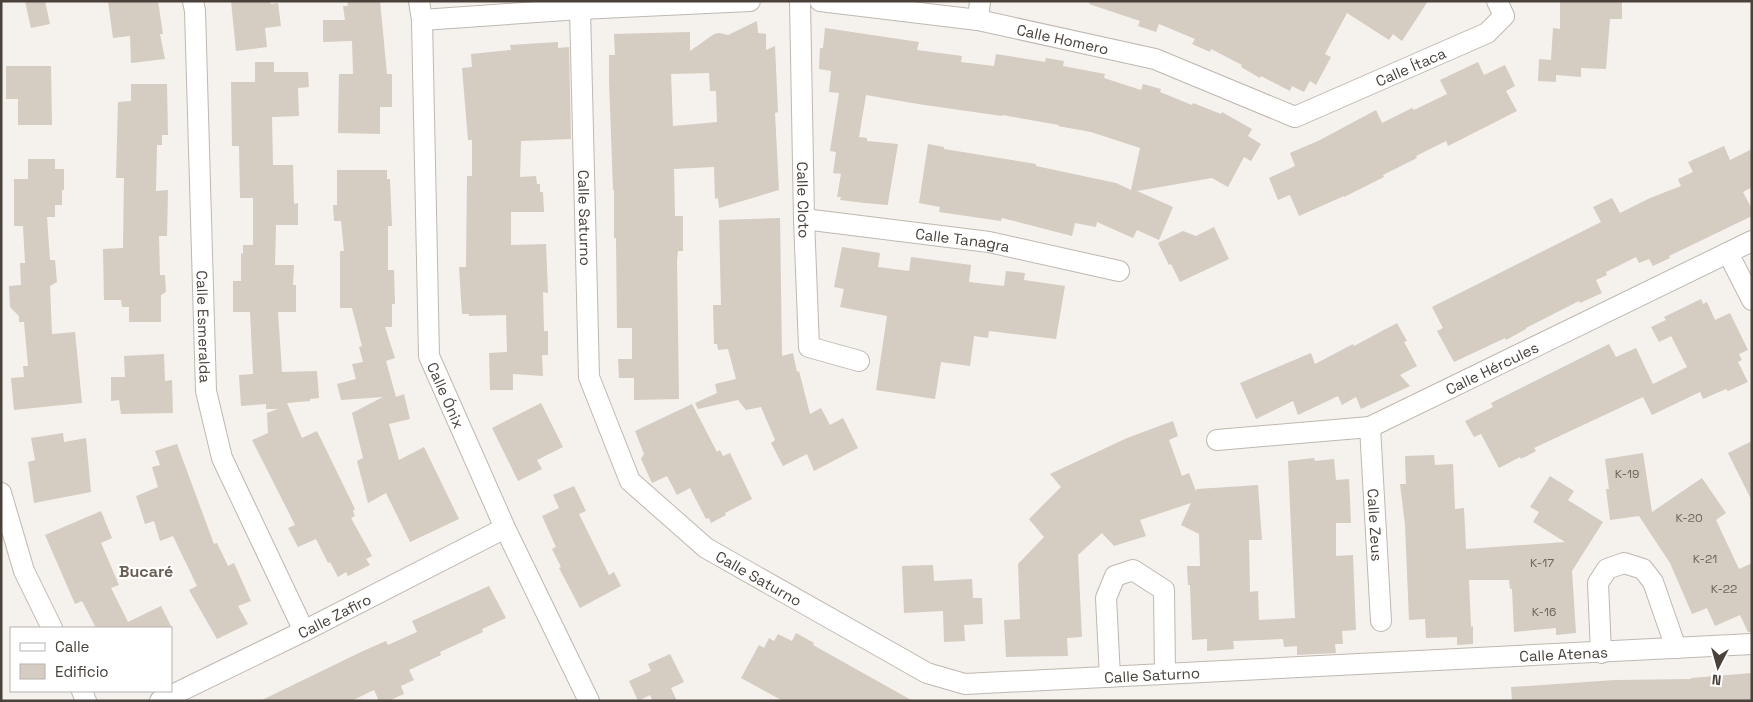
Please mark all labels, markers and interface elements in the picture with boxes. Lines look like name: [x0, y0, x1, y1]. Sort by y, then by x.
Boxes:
street label: Calle Homero: [1015, 19, 1111, 58]
street label: Calle Ítaca: [1372, 43, 1449, 90]
street label: Calle Cloto: [793, 161, 814, 239]
street label: Calle Saturno: [574, 170, 596, 266]
street label: Calle Tanagra: [914, 223, 1012, 256]
street label: Calle Esmeralda: [193, 270, 215, 384]
street label: Calle Hércules: [1442, 337, 1542, 398]
street label: Calle Ónix: [423, 359, 469, 431]
house number: K-19: [1615, 466, 1639, 482]
street label: Calle Zeus: [1364, 488, 1387, 562]
house number: K-20: [1675, 510, 1703, 526]
street label: Calle Saturno: [712, 546, 805, 610]
house number: K-21: [1693, 551, 1717, 567]
house number: K-17: [1530, 555, 1554, 571]
district label: Bucaré: [119, 561, 173, 582]
house number: K-22: [1711, 581, 1737, 597]
street label: Calle Zafiro: [294, 589, 374, 642]
house number: K-16: [1532, 604, 1556, 620]
legend: [10, 627, 172, 692]
text: Calle: [55, 637, 90, 656]
street label: Calle Atenas: [1519, 642, 1608, 665]
north arrow: [1693, 642, 1743, 692]
text: Edificio: [55, 662, 109, 681]
street label: Calle Saturno: [1104, 663, 1201, 686]
text: N: [1711, 670, 1722, 689]

